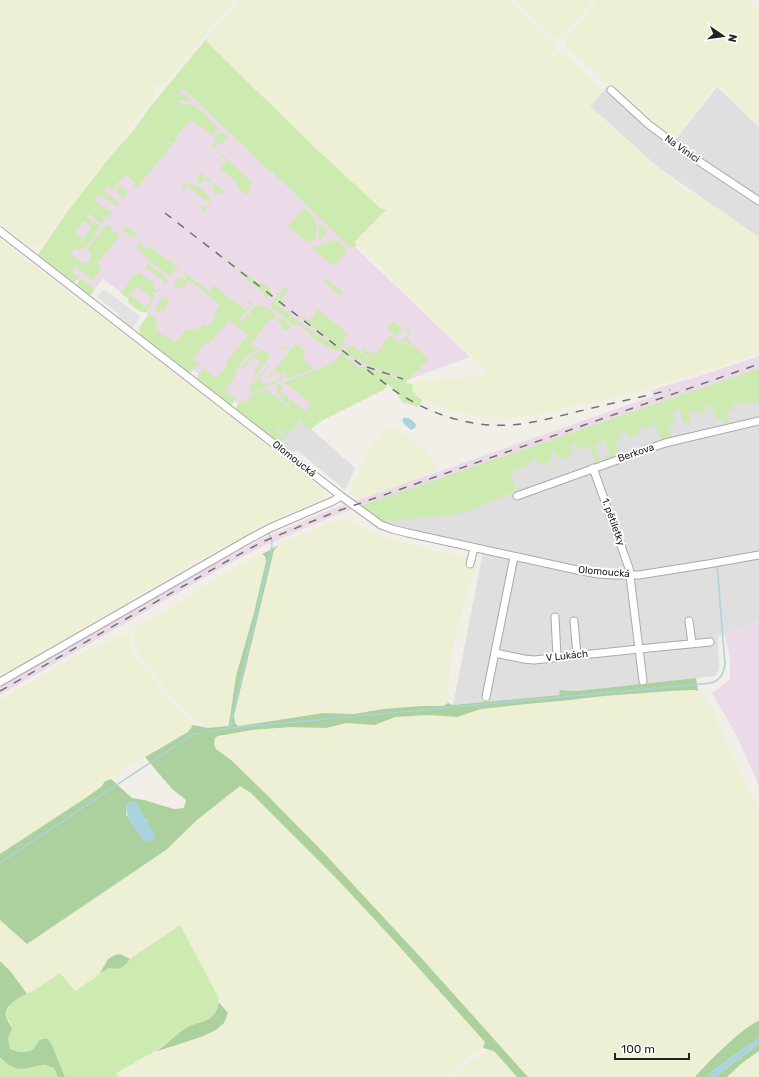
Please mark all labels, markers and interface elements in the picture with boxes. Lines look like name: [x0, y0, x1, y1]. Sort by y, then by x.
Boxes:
north arrow: [703, 16, 743, 56]
text: N: [725, 33, 739, 44]
street label: Na Vinici: [662, 133, 702, 165]
street label: Olomoucká: [270, 438, 318, 480]
street label: Berkova: [616, 441, 656, 465]
street label: 1. pětiletky: [599, 497, 627, 548]
street label: Olomoucká: [578, 564, 630, 580]
street label: V Lukách: [545, 648, 589, 664]
scale bar: [615, 1035, 689, 1061]
text: 100 m: [621, 1042, 655, 1056]

